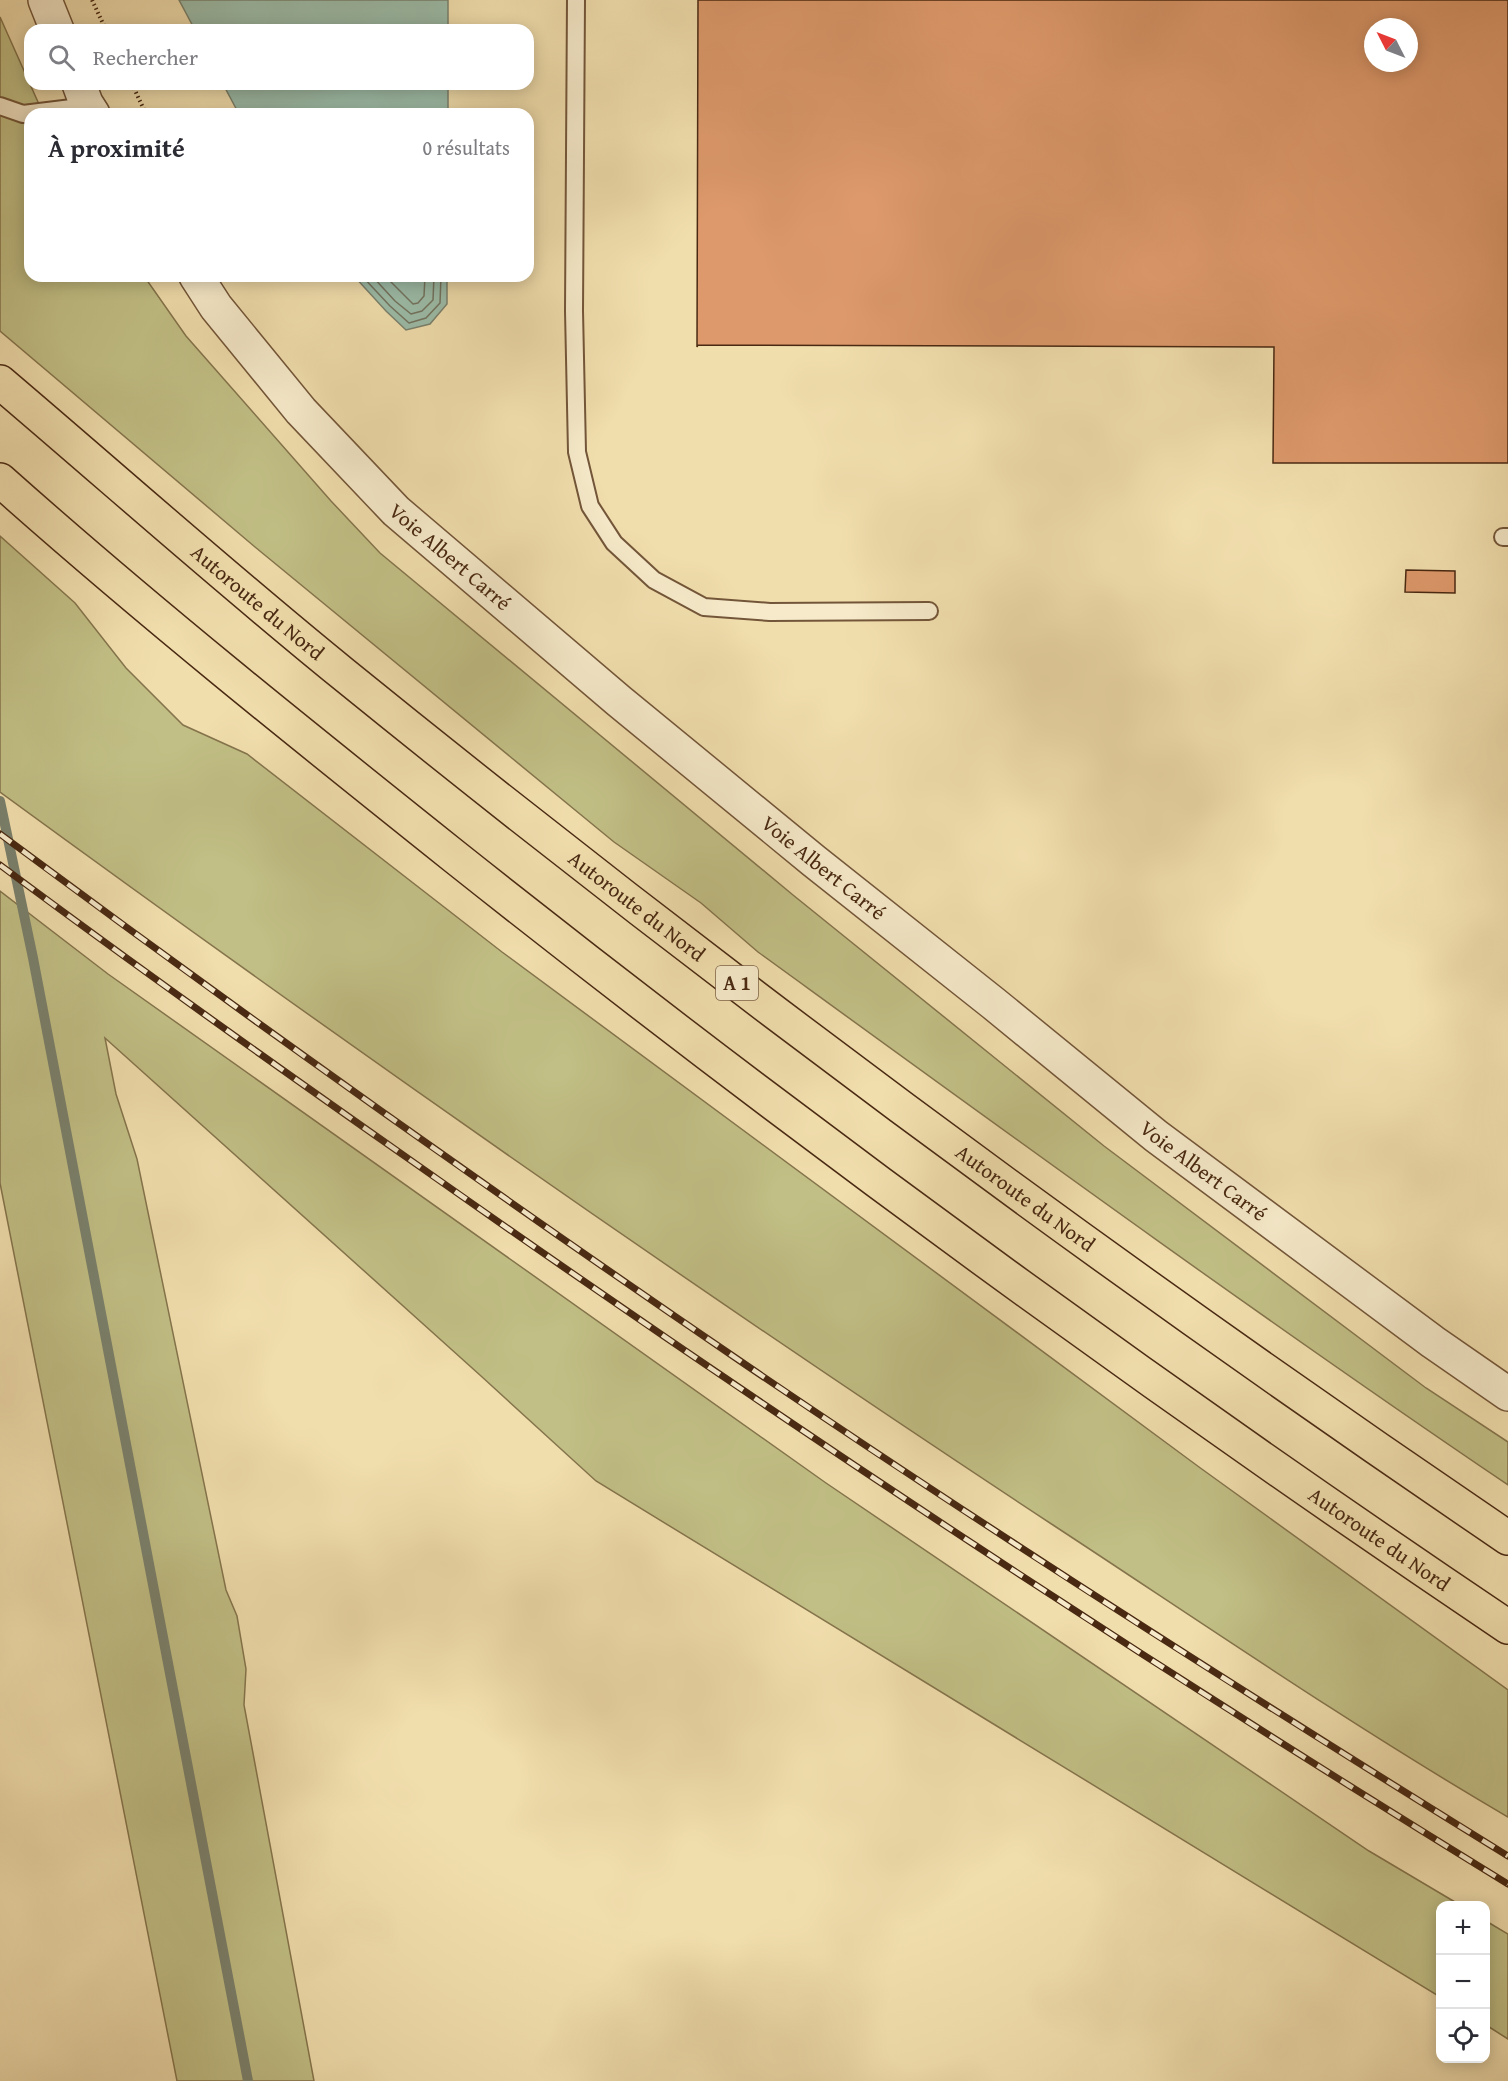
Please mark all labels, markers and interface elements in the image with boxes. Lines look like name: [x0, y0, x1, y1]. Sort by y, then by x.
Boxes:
north arrow: [1364, 18, 1418, 72]
search box: [24, 24, 534, 90]
icon: search: [45, 41, 78, 74]
text: Rechercher: [93, 41, 198, 73]
text: À proximité: [48, 128, 185, 167]
text: 0 résultats: [422, 133, 510, 162]
street label: Voie Albert Carré: [382, 495, 518, 618]
street label: Autoroute du Nord: [184, 537, 332, 668]
street label: Voie Albert Carré: [755, 808, 893, 927]
street label: Autoroute du Nord: [562, 843, 713, 970]
road number: A 1: [716, 966, 758, 1000]
street label: Voie Albert Carré: [1133, 1113, 1274, 1229]
street label: Autoroute du Nord: [949, 1136, 1102, 1260]
street label: Autoroute du Nord: [1302, 1479, 1457, 1599]
map controls: [1436, 1901, 1490, 2063]
button: +: [1436, 1901, 1490, 1955]
button: −: [1436, 1955, 1490, 2009]
button: locate: [1436, 2009, 1490, 2063]

